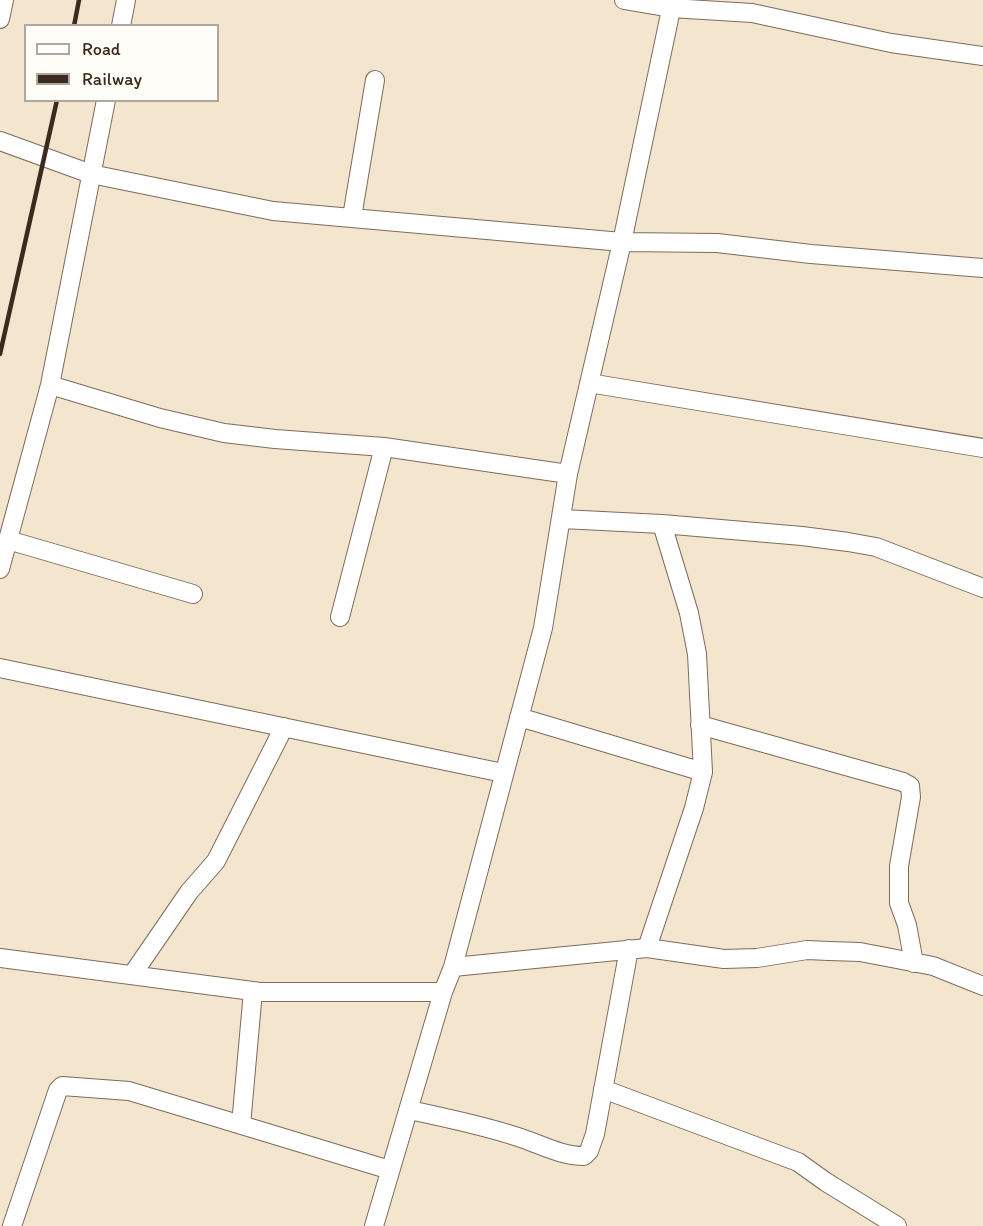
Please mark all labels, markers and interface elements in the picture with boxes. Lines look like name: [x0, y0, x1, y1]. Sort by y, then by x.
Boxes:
legend: [24, 24, 219, 102]
text: Road: [82, 38, 121, 60]
text: Railway: [82, 68, 142, 90]

